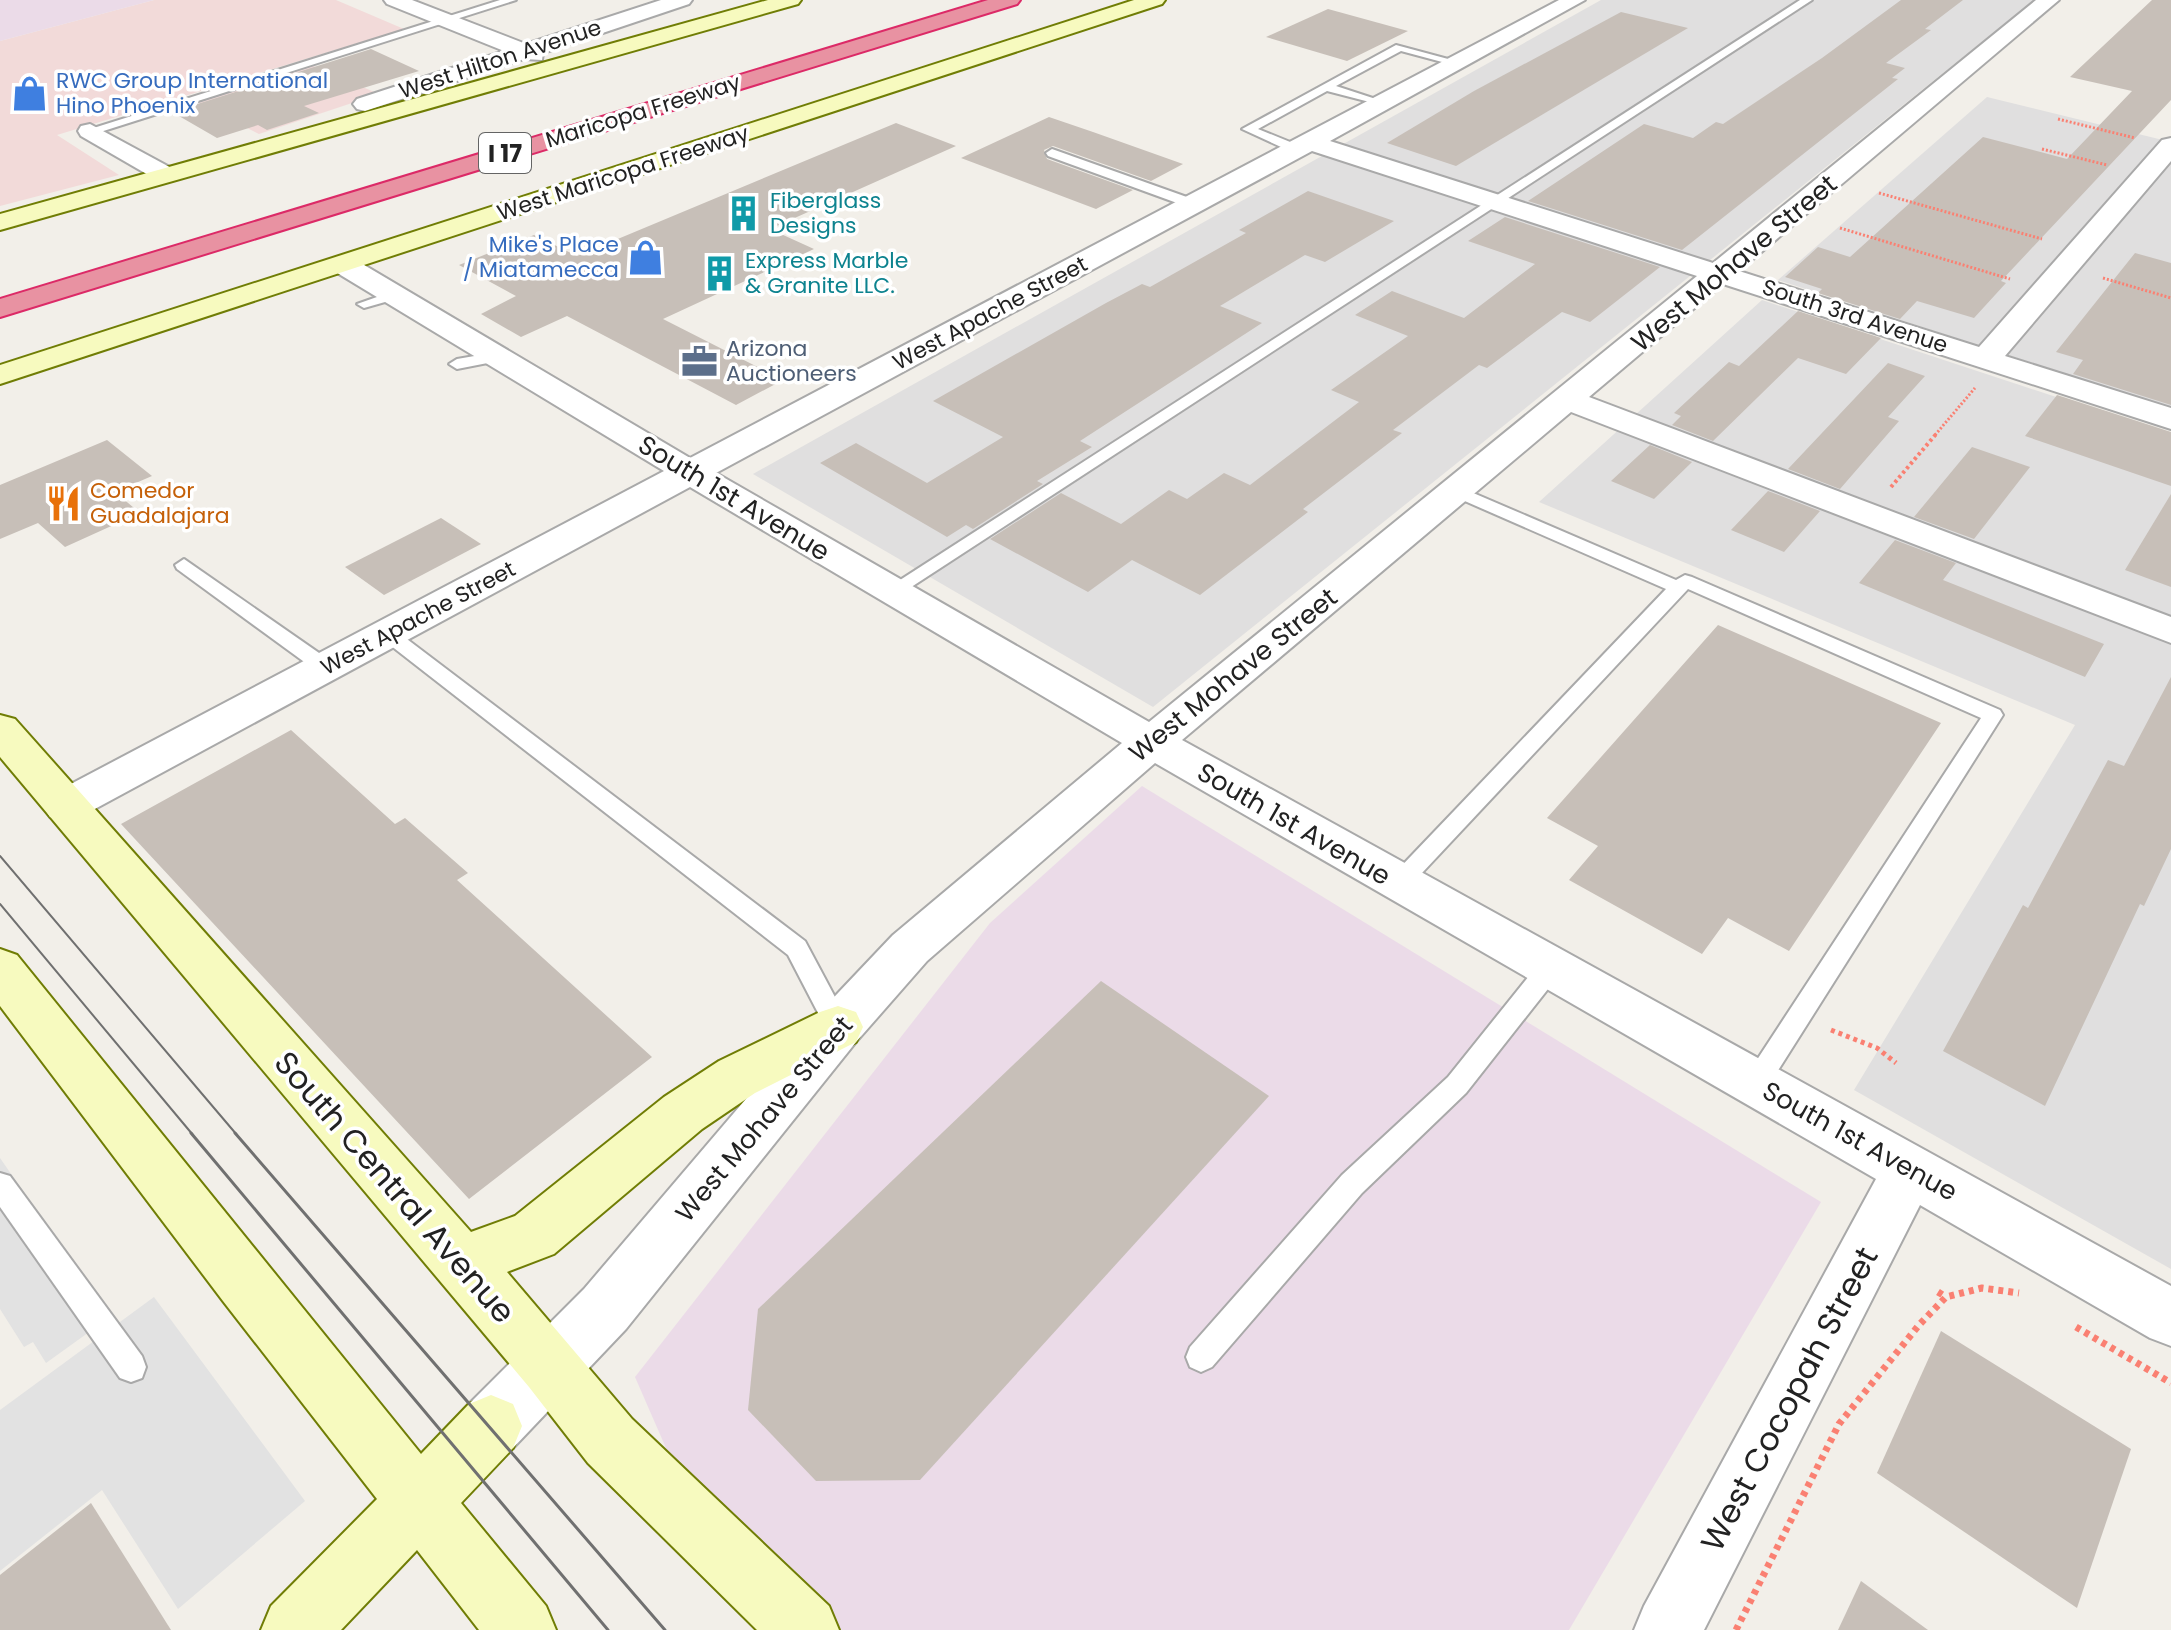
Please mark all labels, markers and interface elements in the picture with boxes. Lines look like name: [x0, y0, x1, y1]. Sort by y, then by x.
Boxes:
street label: West Hilton Avenue: [395, 12, 605, 106]
place label: RWC Group International Hino Phoenix: [56, 65, 328, 121]
street label: Maricopa Freeway: [542, 66, 745, 155]
shop icon: RWC Group International Hino Phoenix: [11, 74, 49, 112]
street label: West Maricopa Freeway: [493, 117, 753, 228]
road number: I 17: [479, 133, 531, 173]
street label: West Mohave Street: [1623, 166, 1845, 360]
place label: Fiberglass Designs: [770, 185, 881, 241]
building icon: Fiberglass Designs: [725, 194, 763, 232]
place label: Mike's Place / Miatamecca: [463, 229, 619, 285]
shop icon: Mike's Place / Miatamecca: [626, 238, 664, 276]
place label: Express Marble & Granite LLC.: [745, 245, 908, 301]
street label: West Apache Street: [887, 249, 1093, 377]
building icon: Express Marble & Granite LLC.: [700, 254, 738, 292]
street label: South 3rd Avenue: [1758, 271, 1952, 361]
place label: Arizona Auctioneers: [726, 333, 857, 389]
office icon: Arizona Auctioneers: [681, 342, 719, 380]
street label: South 1st Avenue: [631, 427, 837, 569]
place label: Comedor Guadalajara: [90, 475, 230, 531]
restaurant icon: Comedor Guadalajara: [45, 484, 83, 522]
street label: West Apache Street: [315, 554, 521, 682]
street label: West Mohave Street: [1121, 580, 1345, 770]
street label: South 1st Avenue: [1191, 754, 1397, 894]
street label: West Mohave Street: [667, 1008, 861, 1230]
street label: South Central Avenue: [264, 1041, 526, 1333]
street label: South 1st Avenue: [1756, 1073, 1964, 1209]
street label: West Cocopah Street: [1690, 1239, 1888, 1559]

